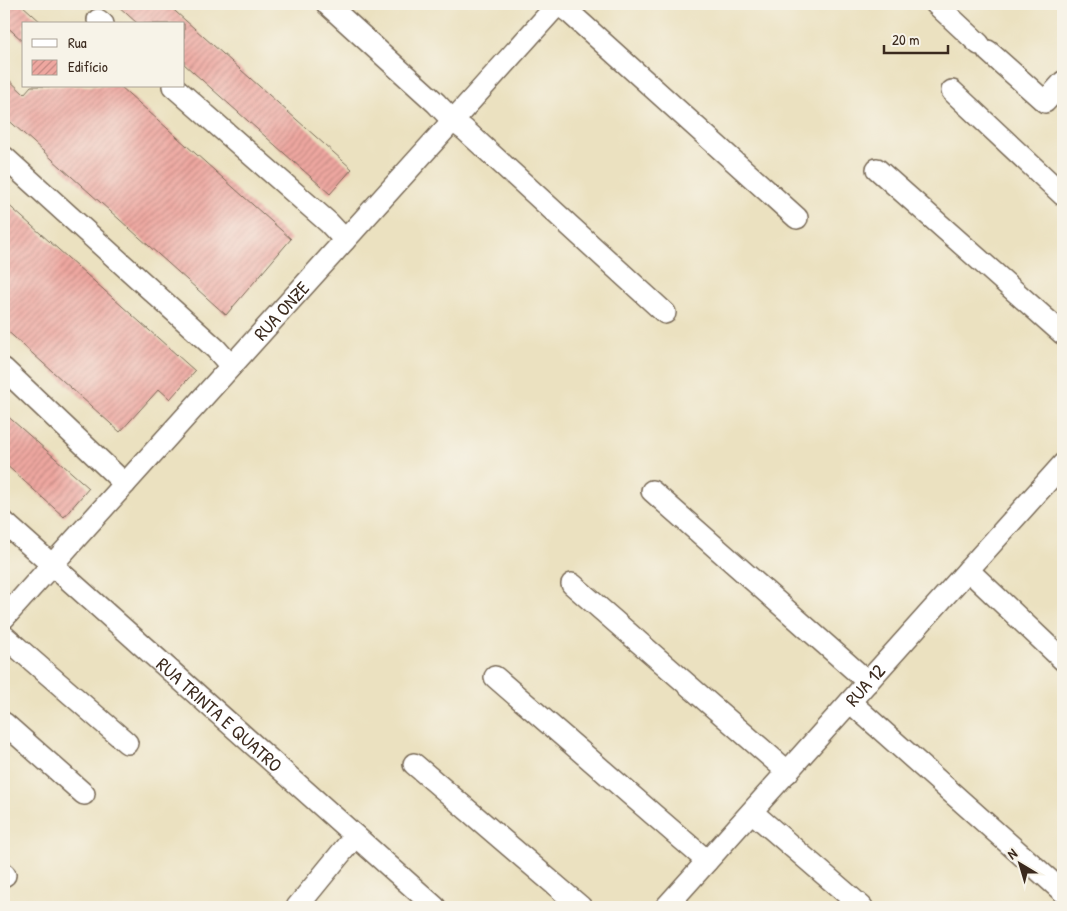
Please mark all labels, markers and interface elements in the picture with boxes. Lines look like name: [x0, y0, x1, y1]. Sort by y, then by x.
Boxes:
legend: [22, 22, 185, 88]
scale bar: [884, 22, 948, 54]
text: 20 m: [892, 29, 919, 50]
text: Rua: [68, 32, 87, 53]
text: Edifício: [68, 56, 108, 77]
street label: RUA ONZE: [248, 275, 315, 346]
street label: RUA TRINTA E QUATRO: [151, 651, 288, 778]
street label: RUA 12: [839, 658, 891, 712]
north arrow: [994, 838, 1044, 888]
text: N: [1003, 843, 1021, 863]

